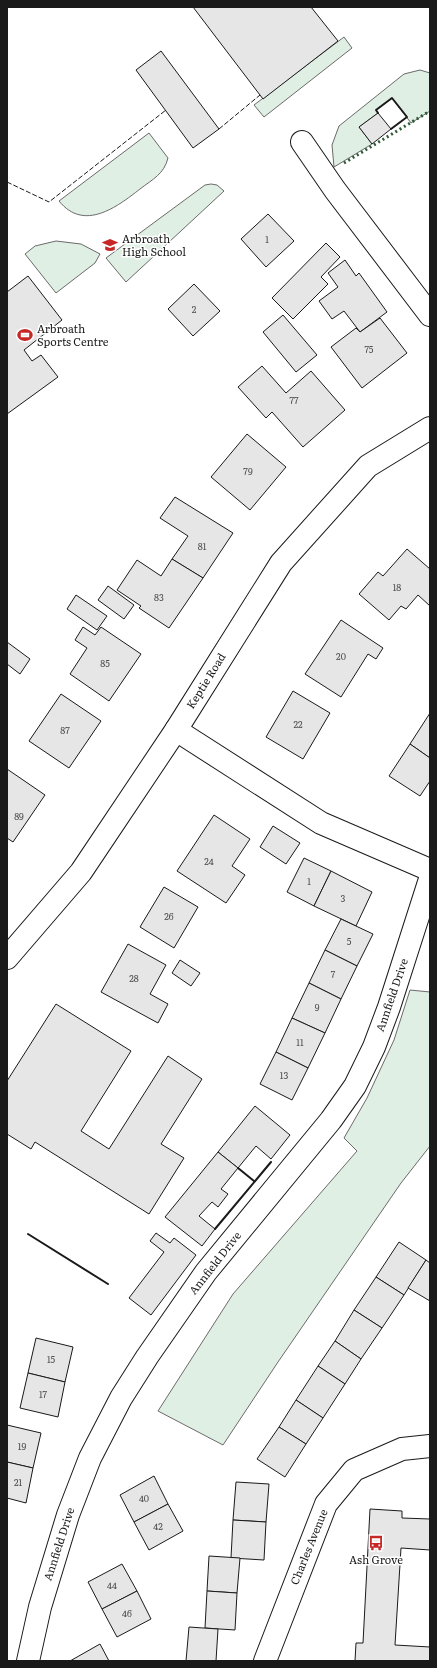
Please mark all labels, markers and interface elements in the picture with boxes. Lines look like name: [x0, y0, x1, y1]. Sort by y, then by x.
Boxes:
place label: Arbroath High School: [122, 230, 186, 259]
house number: 1: [265, 232, 269, 246]
school or university icon: Arbroath High School: [101, 236, 119, 254]
house number: 2: [192, 302, 197, 316]
place label: Arbroath Sports Centre: [37, 320, 109, 349]
sports icon: Arbroath Sports Centre: [16, 326, 34, 344]
house number: 75: [365, 342, 374, 356]
house number: 77: [289, 393, 299, 407]
house number: 79: [243, 464, 253, 478]
house number: 81: [198, 539, 207, 553]
house number: 18: [393, 580, 401, 594]
house number: 83: [154, 590, 164, 604]
street label: Keptie Road: [182, 649, 229, 711]
house number: 20: [336, 649, 346, 663]
house number: 85: [100, 656, 110, 670]
house number: 22: [293, 717, 303, 731]
house number: 87: [60, 723, 70, 737]
house number: 89: [14, 809, 24, 823]
house number: 24: [204, 854, 214, 868]
house number: 1: [307, 874, 311, 888]
house number: 3: [341, 891, 346, 905]
house number: 26: [164, 909, 174, 923]
house number: 5: [347, 934, 352, 948]
street label: Annfield Drive: [371, 956, 411, 1033]
house number: 7: [331, 967, 336, 981]
house number: 28: [129, 971, 139, 985]
house number: 9: [315, 1000, 320, 1014]
house number: 11: [296, 1035, 304, 1049]
house number: 13: [280, 1068, 288, 1082]
street label: Annfield Drive: [184, 1227, 244, 1297]
house number: 15: [47, 1352, 56, 1366]
house number: 17: [39, 1387, 47, 1401]
house number: 19: [18, 1439, 26, 1453]
house number: 21: [14, 1475, 22, 1489]
house number: 40: [139, 1491, 149, 1505]
street label: Annfield Drive: [39, 1505, 78, 1582]
street label: Charles Avenue: [286, 1506, 331, 1587]
house number: 42: [153, 1519, 163, 1533]
bus stop icon: Ash Grove: [367, 1534, 385, 1552]
place label: Ash Grove: [349, 1551, 403, 1567]
house number: 44: [107, 1578, 117, 1592]
house number: 46: [122, 1606, 132, 1620]

